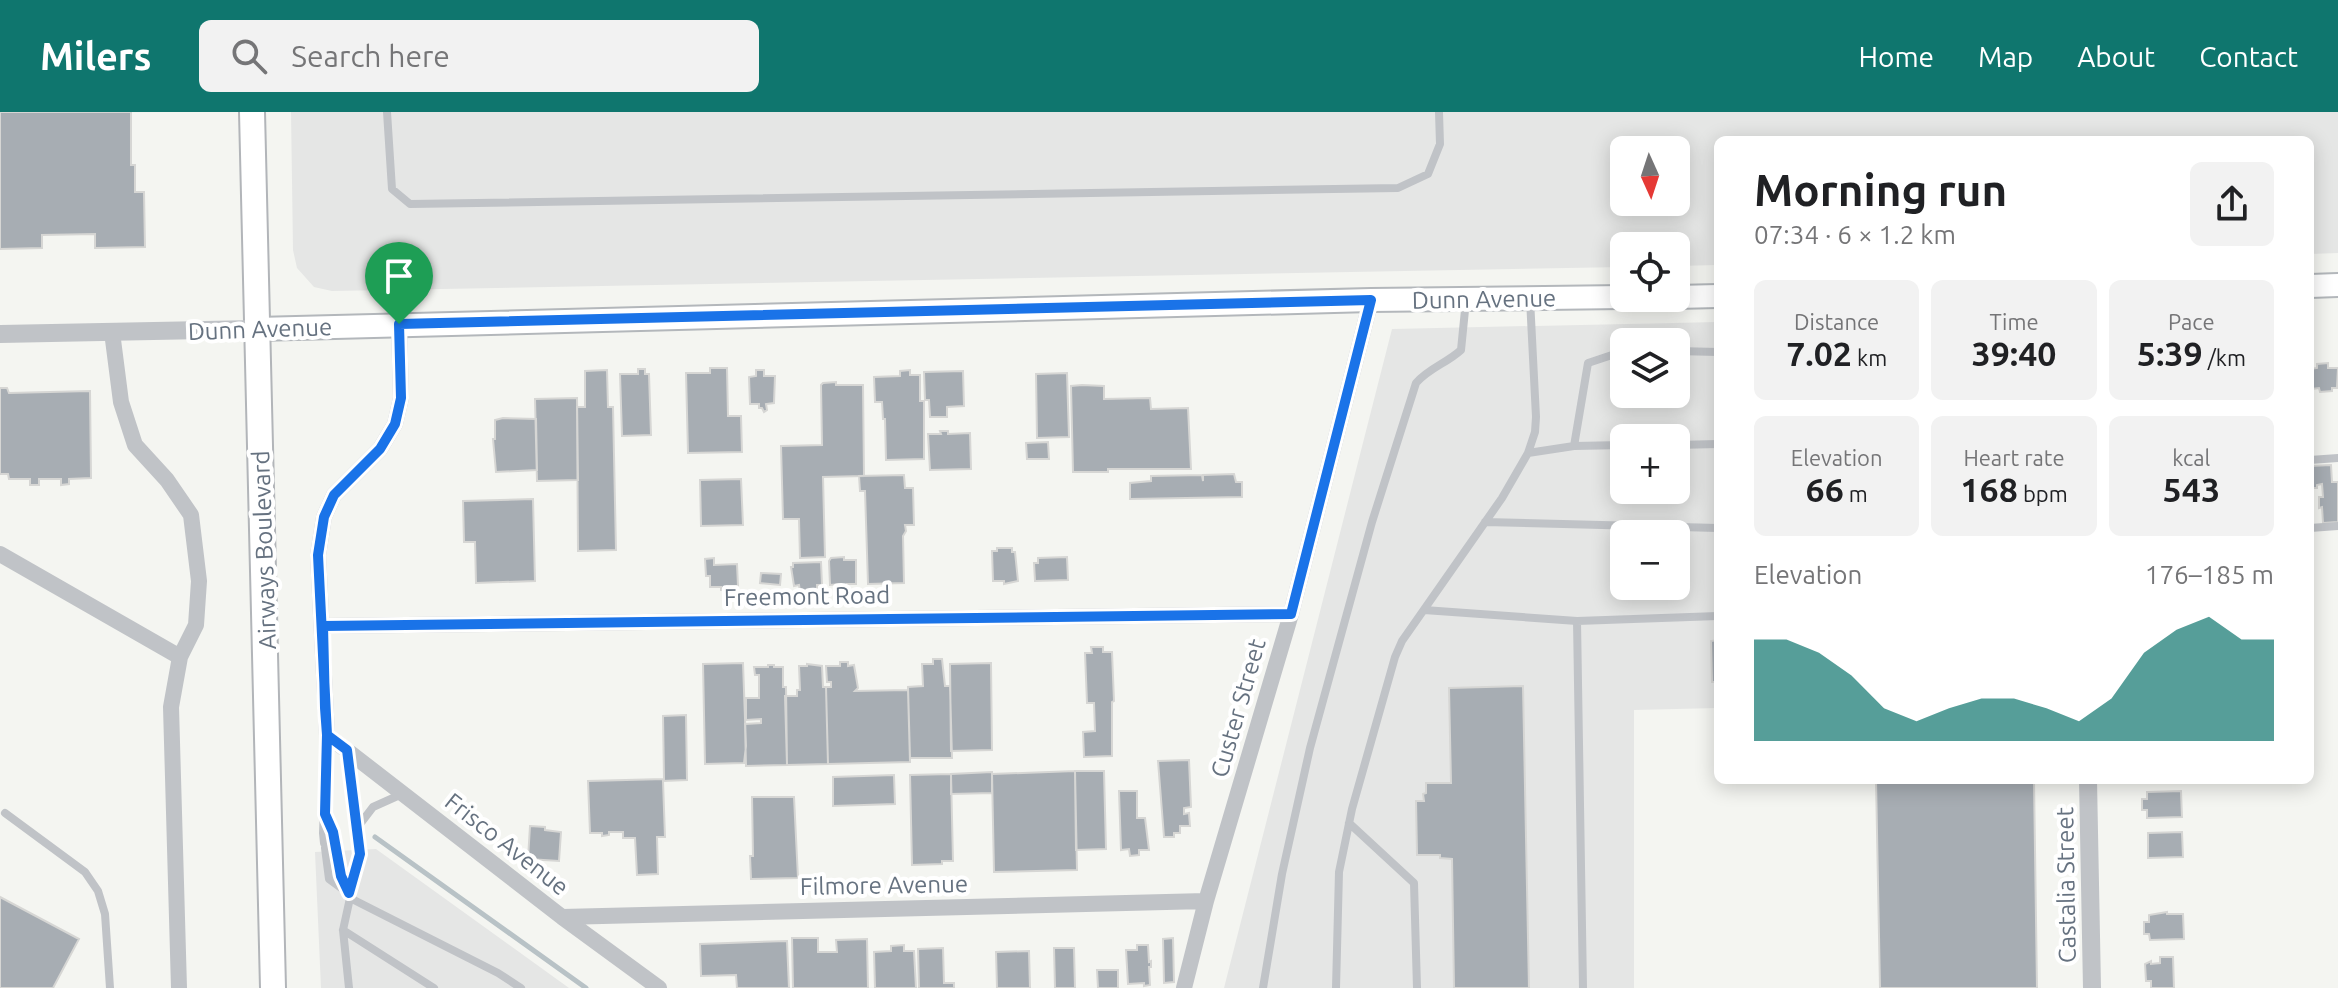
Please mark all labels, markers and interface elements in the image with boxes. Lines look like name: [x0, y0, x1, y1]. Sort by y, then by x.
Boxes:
search box: [199, 20, 759, 92]
icon: search: [227, 34, 271, 78]
text: Milers: [40, 35, 151, 77]
text: Search here: [291, 39, 450, 73]
text: Home: [1859, 41, 1934, 72]
text: Map: [1978, 41, 2033, 72]
text: About: [2077, 41, 2155, 72]
text: Contact: [2199, 41, 2298, 72]
north arrow: [1610, 136, 1690, 216]
map controls: [1610, 136, 1690, 600]
button: share: [2190, 162, 2274, 246]
text: Morning run: [1754, 165, 2007, 214]
text: 07:34 · 6 × 1.2 km: [1754, 220, 1956, 249]
button: locate: [1610, 232, 1690, 312]
pin: [365, 242, 433, 324]
icon: arrive: [377, 254, 421, 298]
street label: Dunn Avenue: [1412, 284, 1556, 314]
text: Distance: [1794, 309, 1879, 334]
text: Time: [1989, 309, 2039, 334]
text: Pace: [2168, 309, 2215, 334]
street label: Dunn Avenue: [187, 313, 333, 345]
button: layers: [1610, 328, 1690, 408]
text: 7.02: [1786, 334, 1852, 372]
text: 39:40: [1971, 334, 2057, 372]
text: 5:39: [2137, 334, 2203, 372]
text: km: [1852, 345, 1887, 370]
text: /km: [2203, 345, 2246, 370]
button: +: [1610, 424, 1690, 504]
text: Elevation: [1791, 445, 1883, 470]
text: Heart rate: [1963, 445, 2065, 470]
text: kcal: [2172, 445, 2210, 470]
street label: Airways Boulevard: [247, 450, 281, 650]
text: 66: [1805, 470, 1844, 508]
text: 168: [1960, 470, 2018, 508]
text: 543: [2163, 470, 2220, 508]
text: m: [1844, 481, 1868, 506]
text: bpm: [2018, 481, 2068, 506]
button: −: [1610, 520, 1690, 600]
text: Elevation: [1754, 560, 1862, 589]
text: 176–185 m: [2145, 560, 2274, 589]
street label: Freemont Road: [724, 581, 890, 611]
street label: Custer Street: [1205, 635, 1271, 780]
street label: Frisco Avenue: [440, 787, 574, 901]
street label: Castalia Street: [2051, 806, 2081, 963]
street label: Filmore Avenue: [800, 870, 968, 900]

